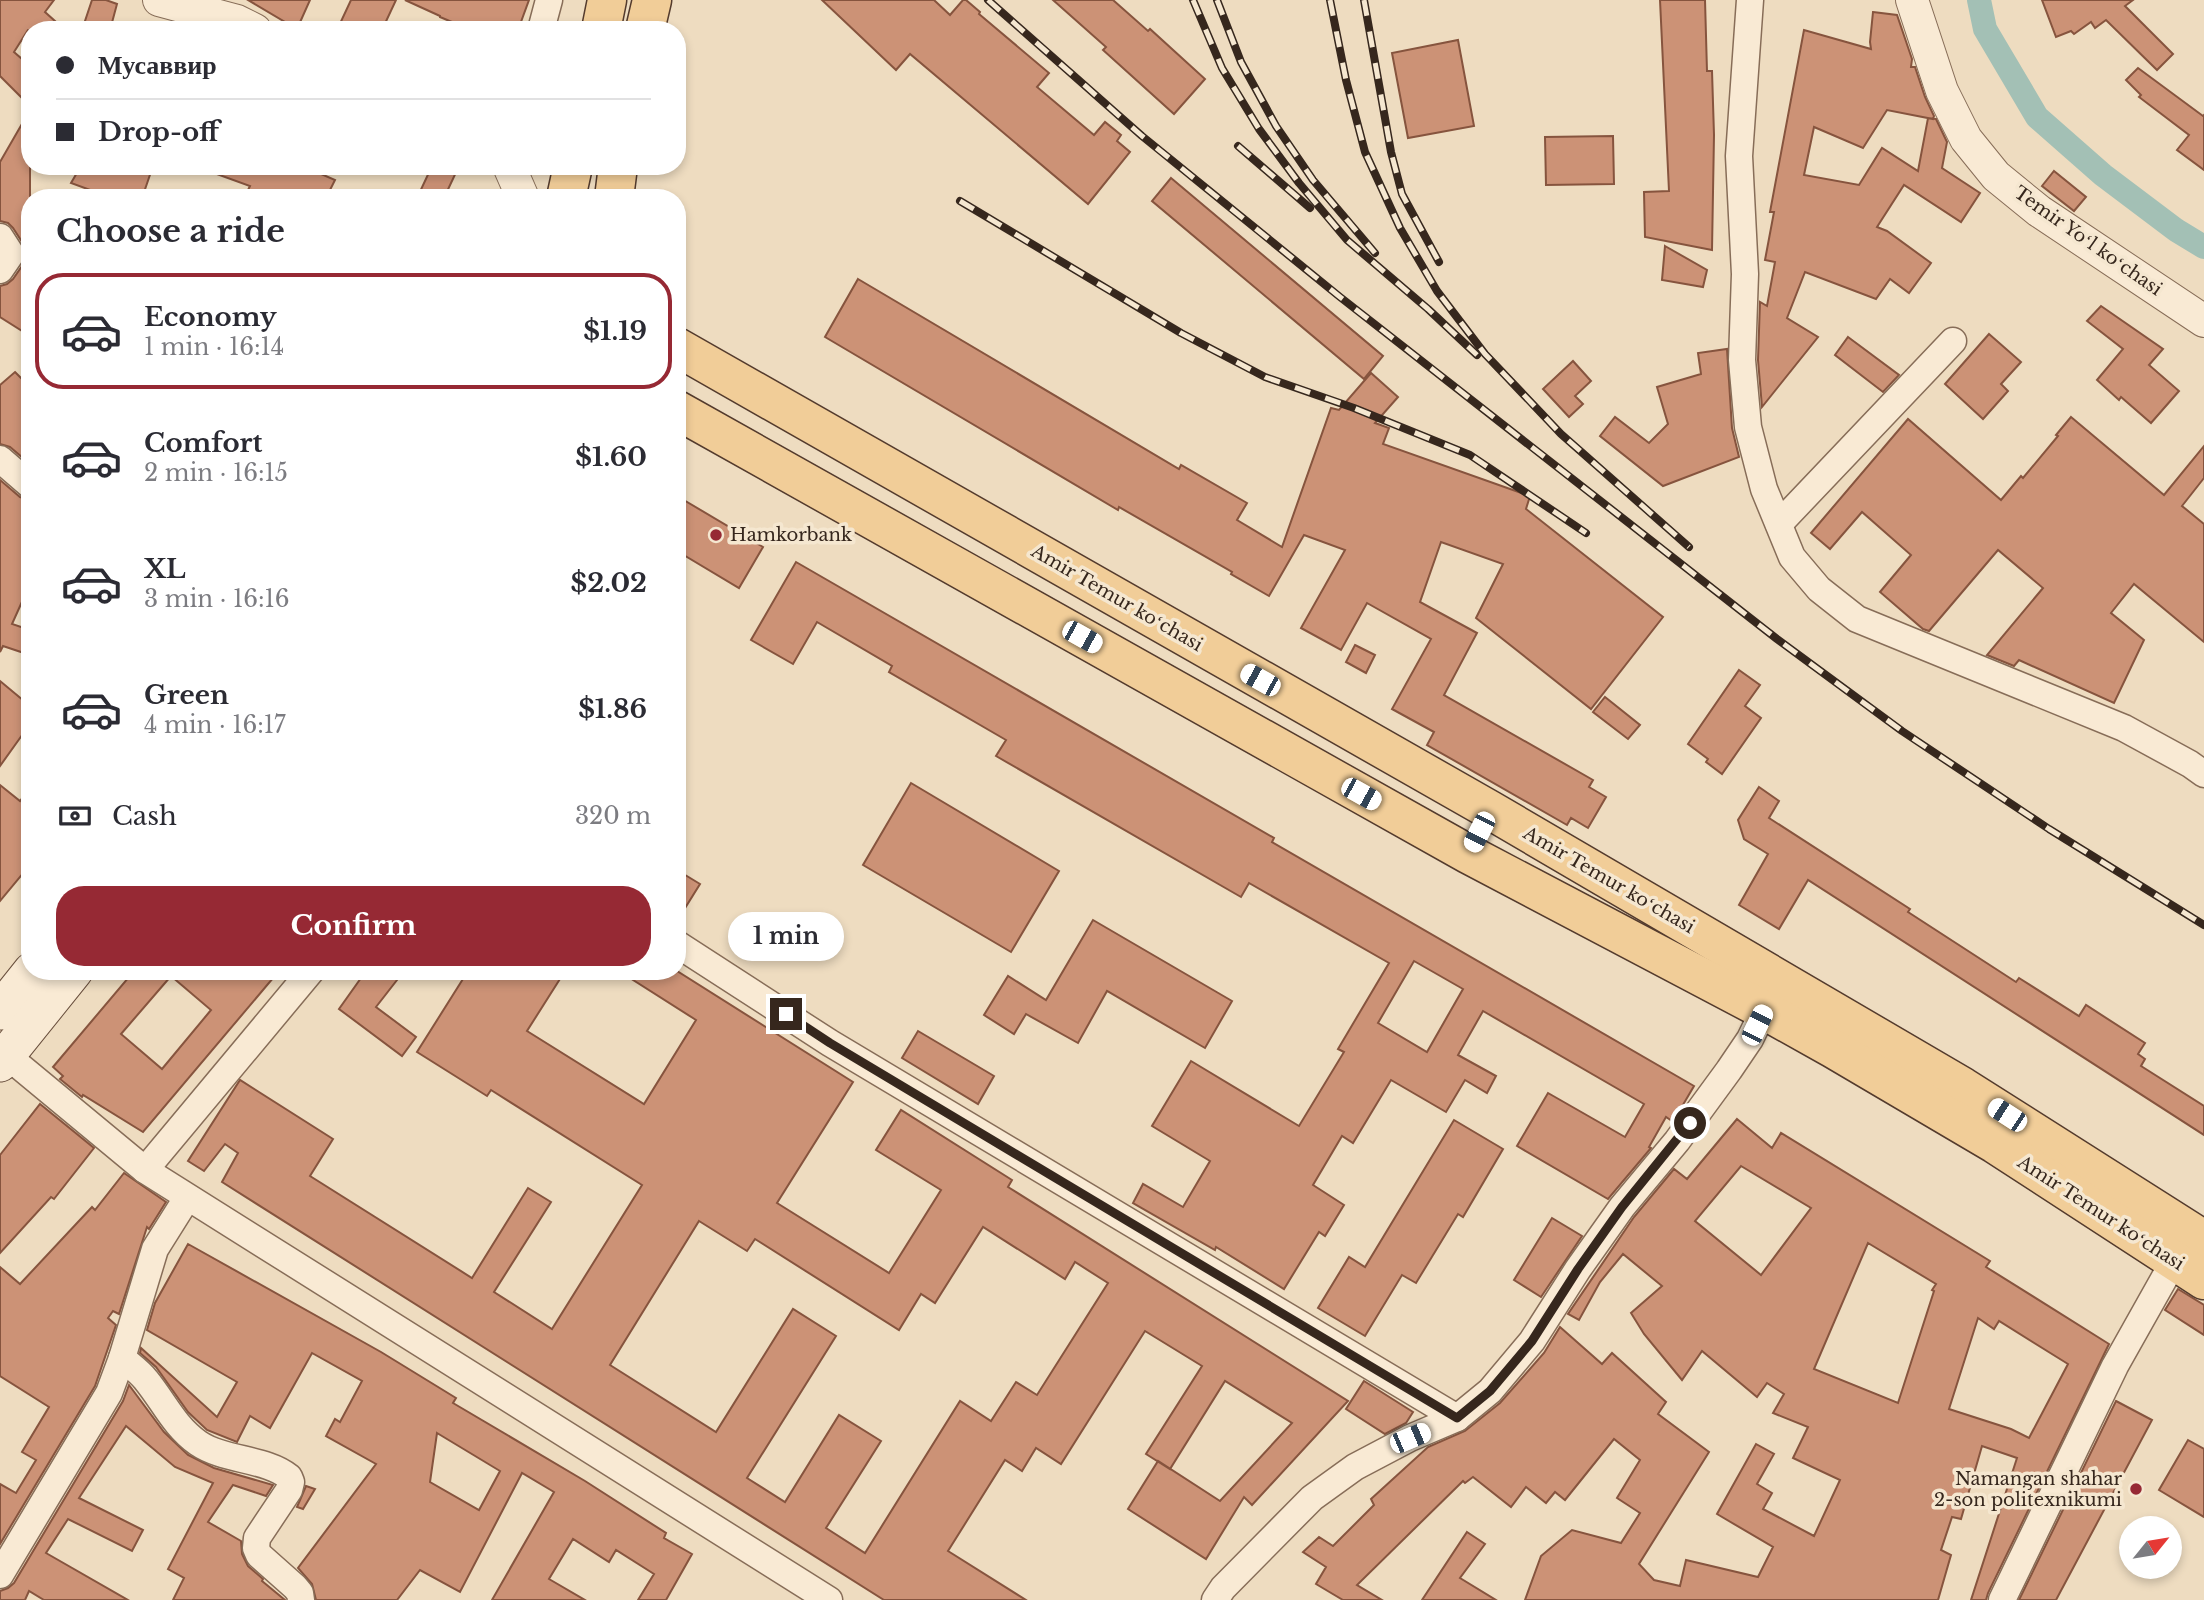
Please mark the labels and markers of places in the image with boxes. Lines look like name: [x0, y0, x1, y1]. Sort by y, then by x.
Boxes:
place label: Hamkorbank: [730, 524, 852, 546]
marker: Hamkorbank: [708, 527, 724, 543]
place label: Namangan shahar 2-son politexnikumi: [1934, 1468, 2122, 1511]
marker: Namangan shahar 2-son politexnikumi: [2128, 1481, 2144, 1497]

